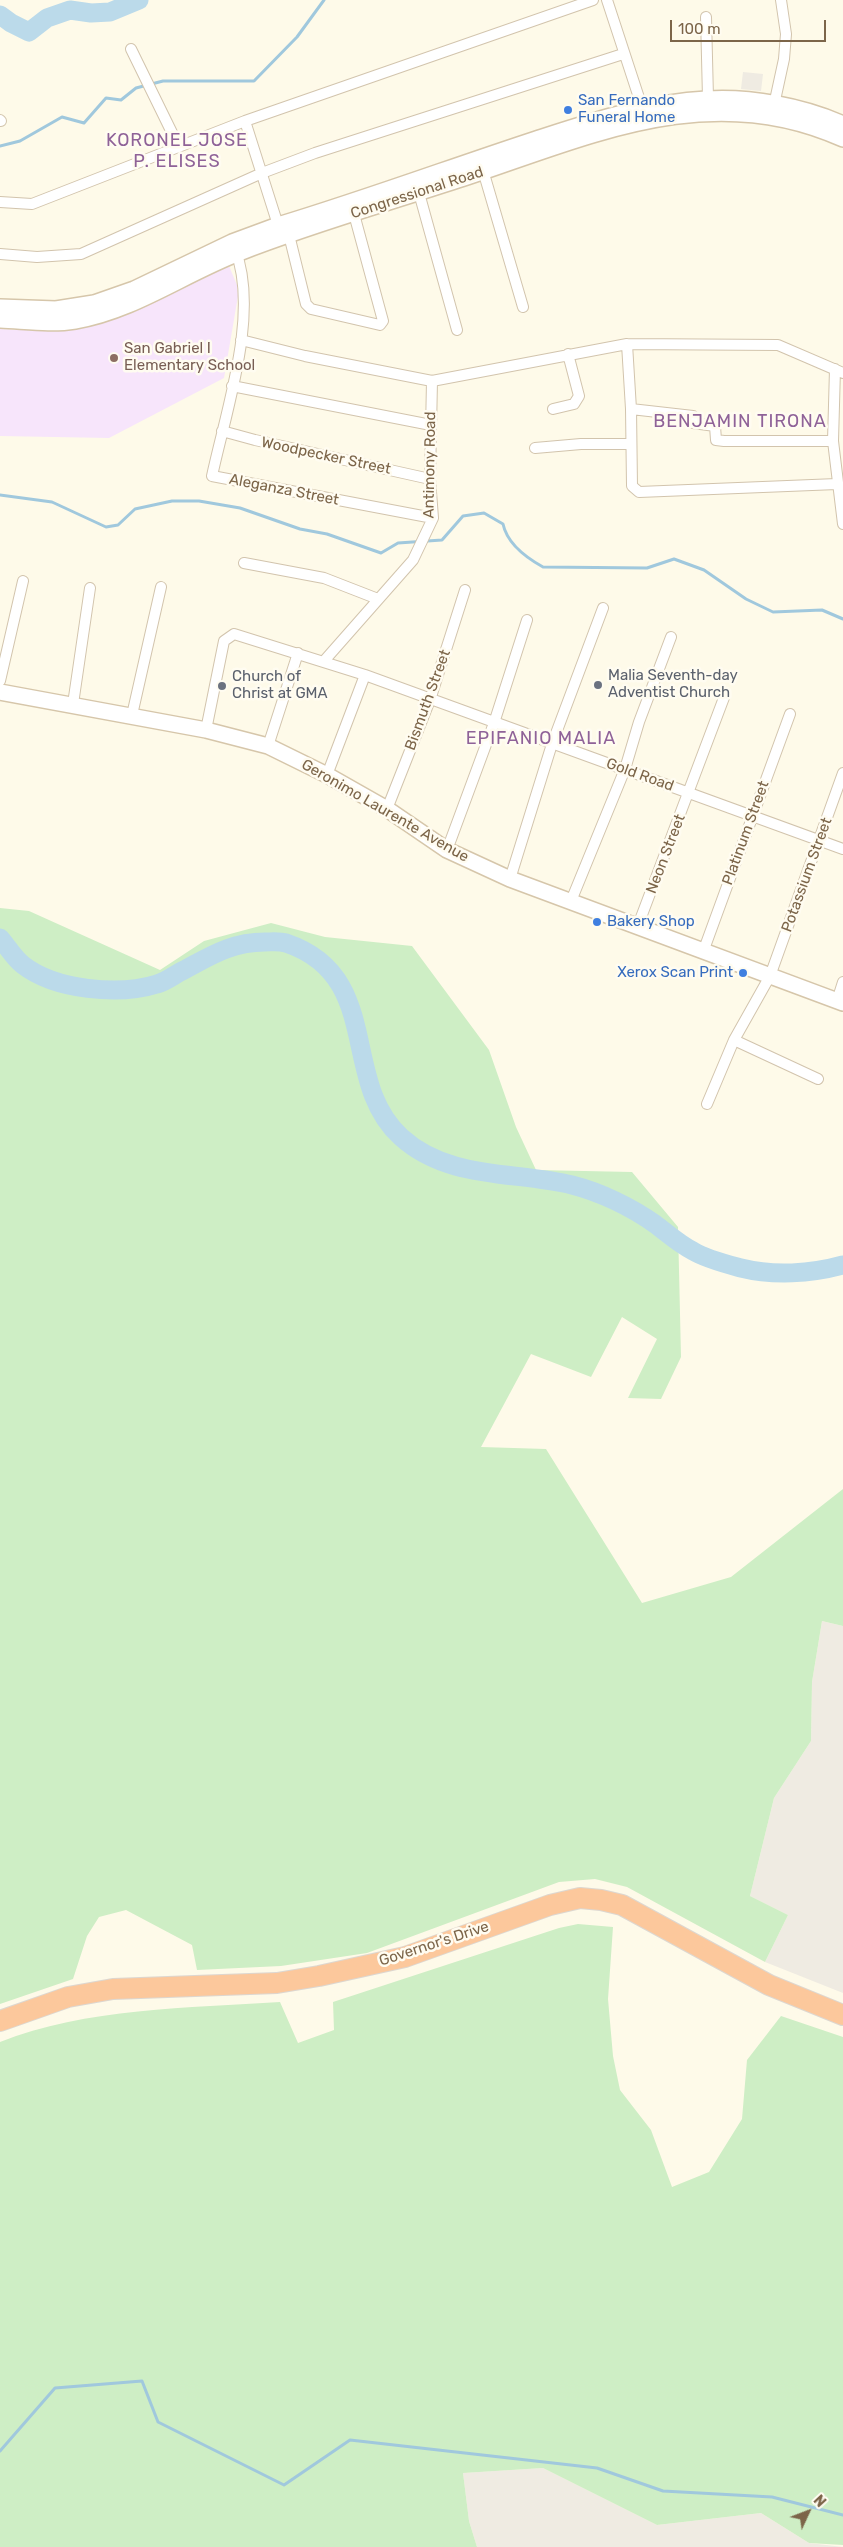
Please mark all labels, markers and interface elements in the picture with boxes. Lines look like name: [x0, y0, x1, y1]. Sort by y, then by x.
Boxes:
scale bar: [673, 10, 829, 42]
text: 100 m: [678, 20, 720, 38]
place label: San Fernando Funeral Home: [578, 92, 675, 127]
marker: San Fernando Funeral Home: [562, 104, 574, 116]
district label: KORONEL JOSE P. ELISES: [105, 130, 249, 172]
street label: Congressional Road: [348, 163, 486, 223]
place label: San Gabriel I Elementary School: [124, 340, 255, 375]
marker: San Gabriel I Elementary School: [108, 352, 120, 364]
street label: Antimony Road: [420, 411, 440, 519]
district label: BENJAMIN TIRONA: [651, 411, 829, 433]
street label: Woodpecker Street: [260, 433, 392, 479]
street label: Aleganza Street: [228, 471, 340, 509]
street label: Bismuth Street: [401, 647, 455, 753]
place label: Malia Seventh-day Adventist Church: [608, 667, 738, 702]
place label: Church of Christ at GMA: [232, 668, 328, 703]
marker: Malia Seventh-day Adventist Church: [592, 679, 604, 691]
marker: Church of Christ at GMA: [216, 680, 228, 692]
district label: EPIFANIO MALIA: [464, 728, 618, 750]
street label: Gold Road: [604, 754, 676, 796]
street label: Geronimo Laurente Avenue: [298, 756, 472, 866]
street label: Platinum Street: [719, 778, 773, 888]
street label: Neon Street: [643, 812, 689, 896]
street label: Potassium Street: [778, 815, 836, 935]
place label: Bakery Shop: [607, 913, 695, 931]
marker: Bakery Shop: [591, 916, 603, 928]
place label: Xerox Scan Print: [617, 964, 733, 982]
marker: Xerox Scan Print: [737, 967, 749, 979]
street label: Governor's Drive: [377, 1918, 491, 1970]
north arrow: [783, 2487, 833, 2537]
text: N: [810, 2492, 829, 2511]

